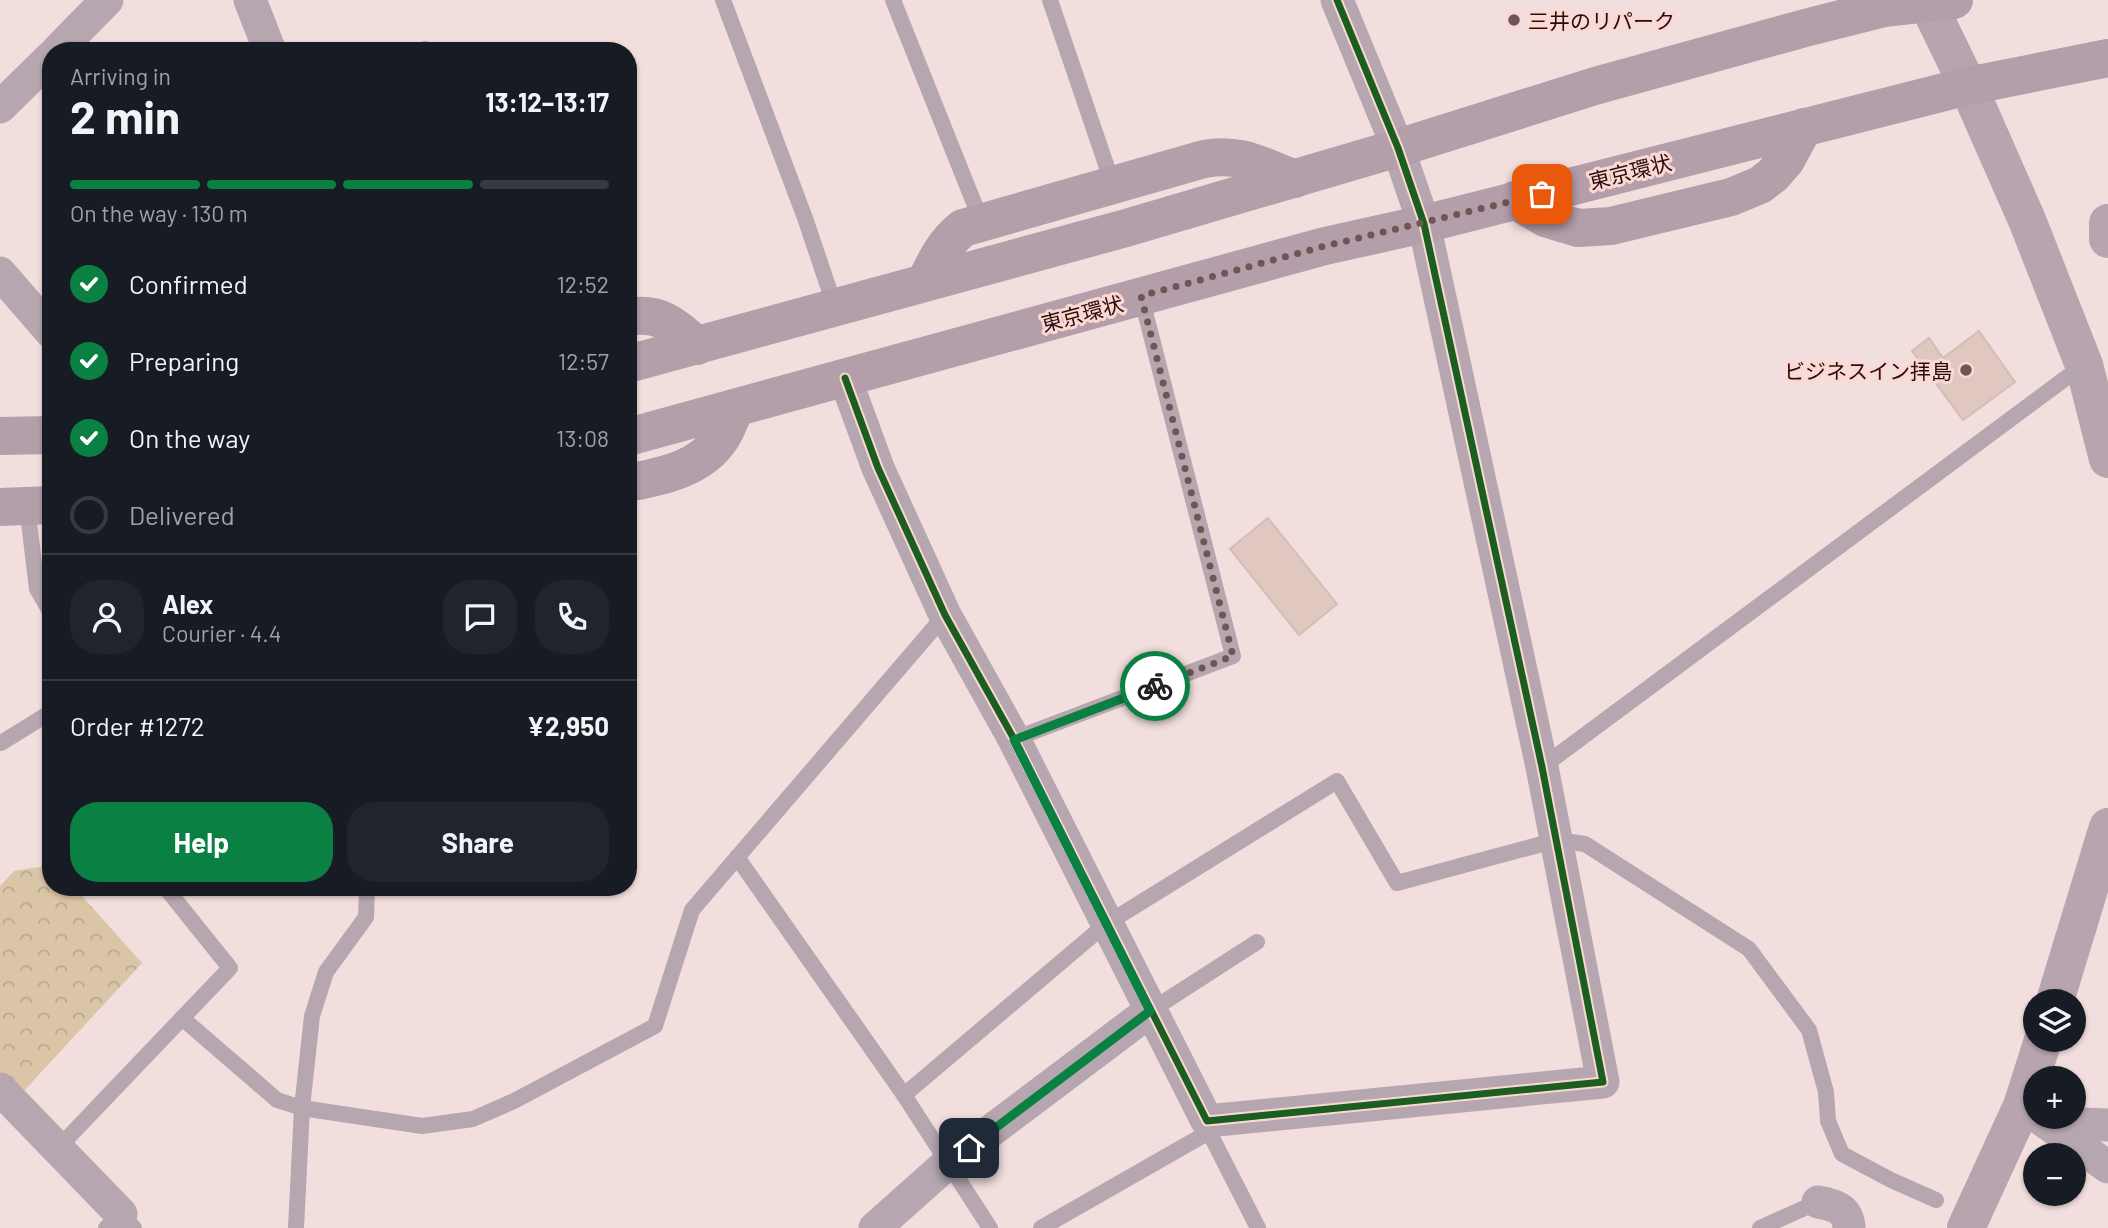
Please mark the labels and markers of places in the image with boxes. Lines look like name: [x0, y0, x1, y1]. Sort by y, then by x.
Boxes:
place label: 三井のリパーク: [1528, 8, 1675, 33]
marker: 三井のリパーク: [1506, 12, 1522, 28]
pin: [1512, 164, 1572, 224]
place label: ビジネスイン拝島: [1784, 358, 1952, 383]
marker: ビジネスイン拝島: [1958, 362, 1974, 378]
pin: [939, 1118, 999, 1178]

